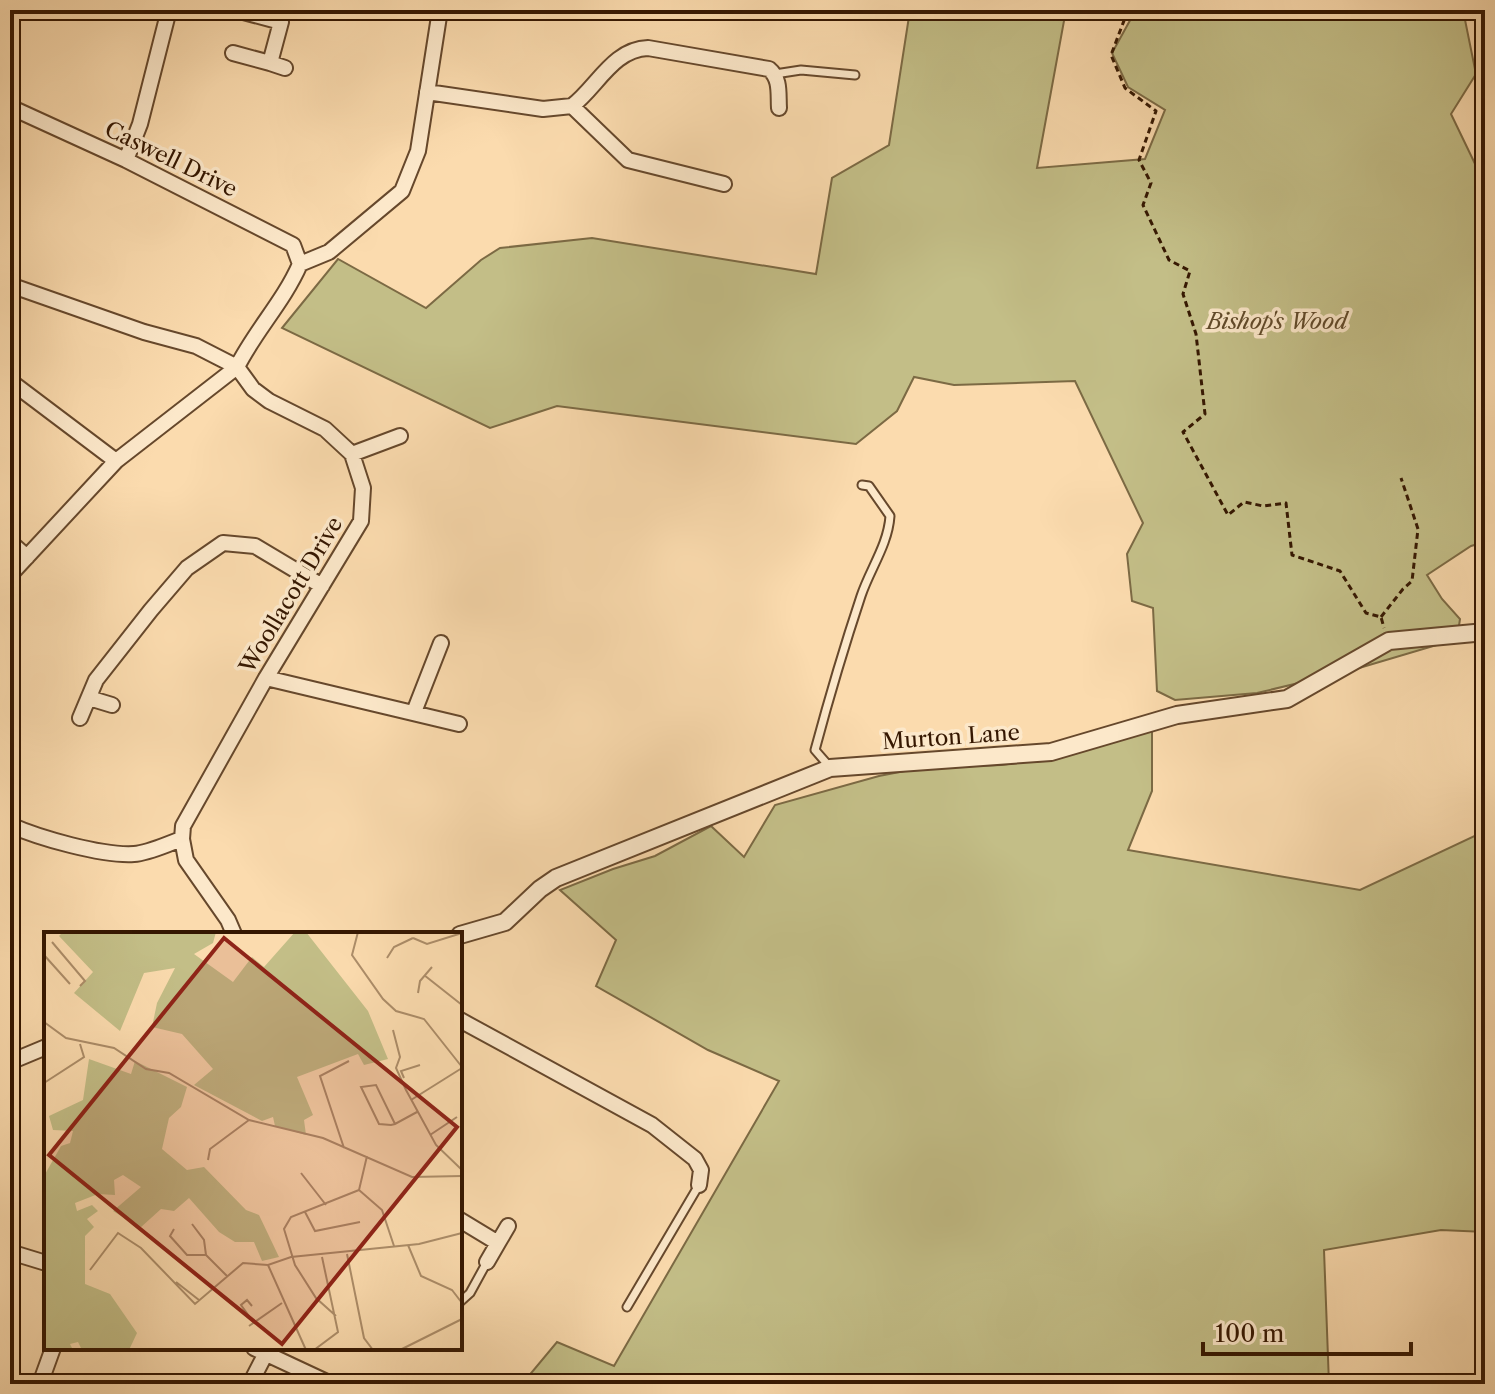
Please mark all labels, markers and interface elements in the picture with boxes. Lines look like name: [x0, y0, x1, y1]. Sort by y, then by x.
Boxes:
street label: Caswell Drive: [100, 115, 242, 203]
park label: Bishop's Wood: [1205, 308, 1349, 335]
street label: Woollacott Drive: [233, 512, 348, 679]
street label: Murton Lane: [881, 719, 1021, 755]
inset map: [44, 932, 462, 1350]
scale bar: [1203, 1306, 1411, 1356]
text: 100 m: [1215, 1319, 1284, 1348]

